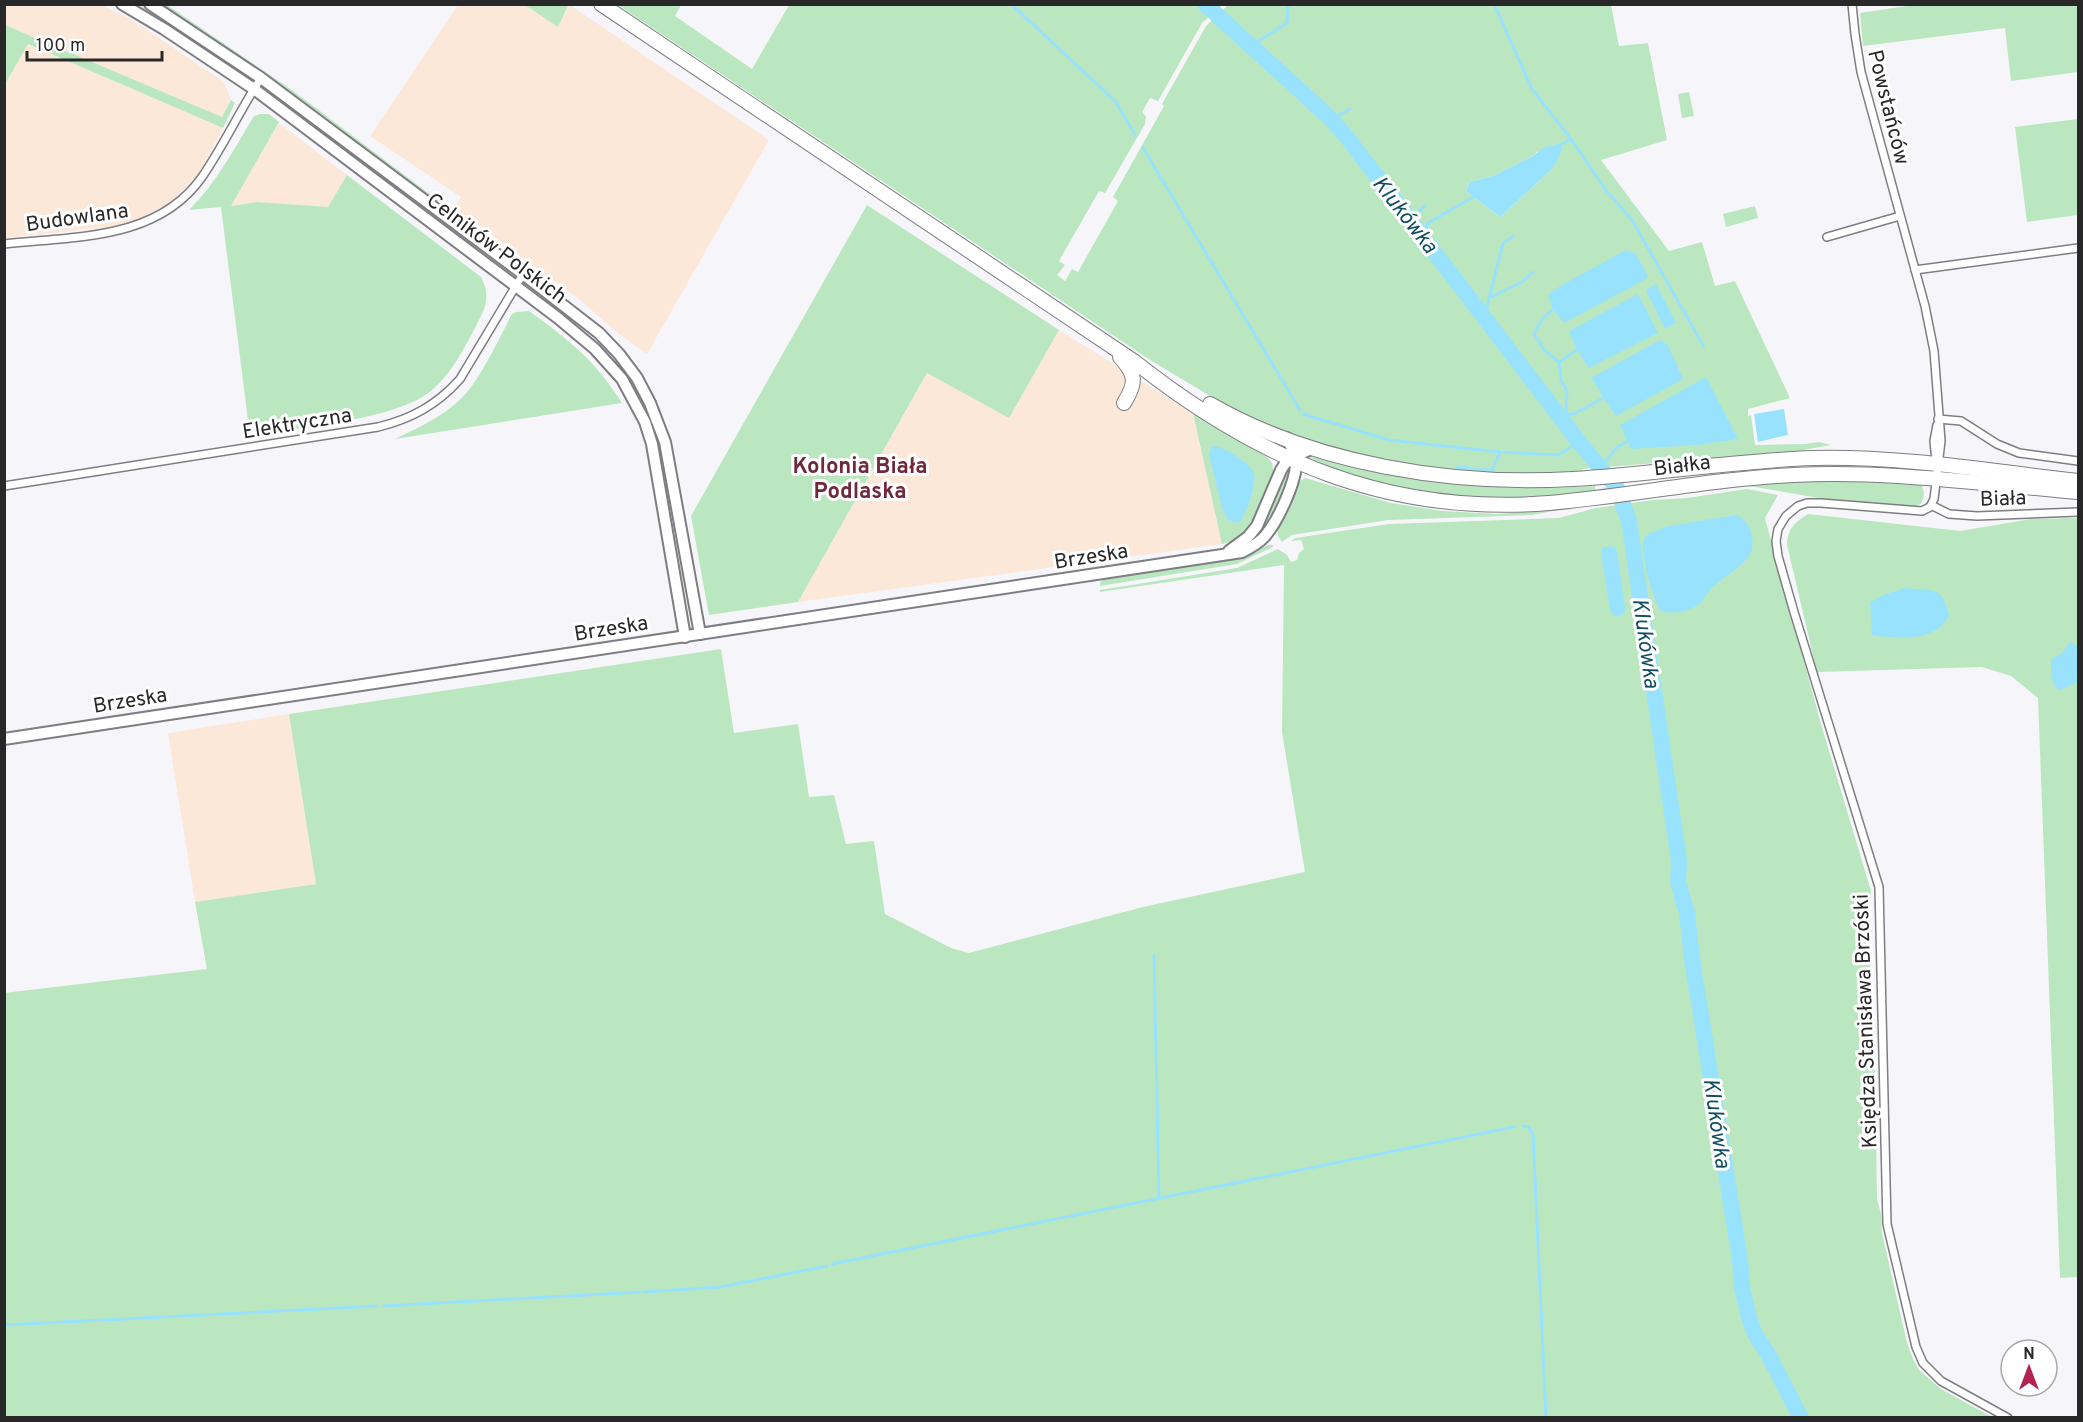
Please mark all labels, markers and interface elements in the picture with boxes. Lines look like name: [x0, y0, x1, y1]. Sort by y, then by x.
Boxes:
scale bar: [27, 24, 162, 62]
text: 100 m: [36, 35, 85, 58]
street label: Powstańców: [1860, 47, 1915, 168]
water label: Klukówka: [1366, 172, 1443, 260]
street label: Celników Polskich: [420, 188, 572, 311]
street label: Budowlana: [24, 198, 130, 239]
street label: Elektryczna: [240, 402, 354, 446]
street label: Białka: [1652, 450, 1712, 483]
district label: Kolonia Biała Podlaska: [792, 454, 928, 506]
street label: Biała: [1979, 485, 2027, 514]
street label: Brzeska: [1052, 538, 1130, 577]
water label: Klukówka: [1625, 597, 1664, 691]
street label: Brzeska: [572, 610, 650, 649]
street label: Brzeska: [91, 682, 169, 721]
street label: Księdza Stanisława Brzóski: [1849, 893, 1884, 1149]
water label: Klukówka: [1696, 1077, 1735, 1171]
north arrow: [1999, 1338, 2059, 1398]
text: N: [2023, 1345, 2035, 1365]

